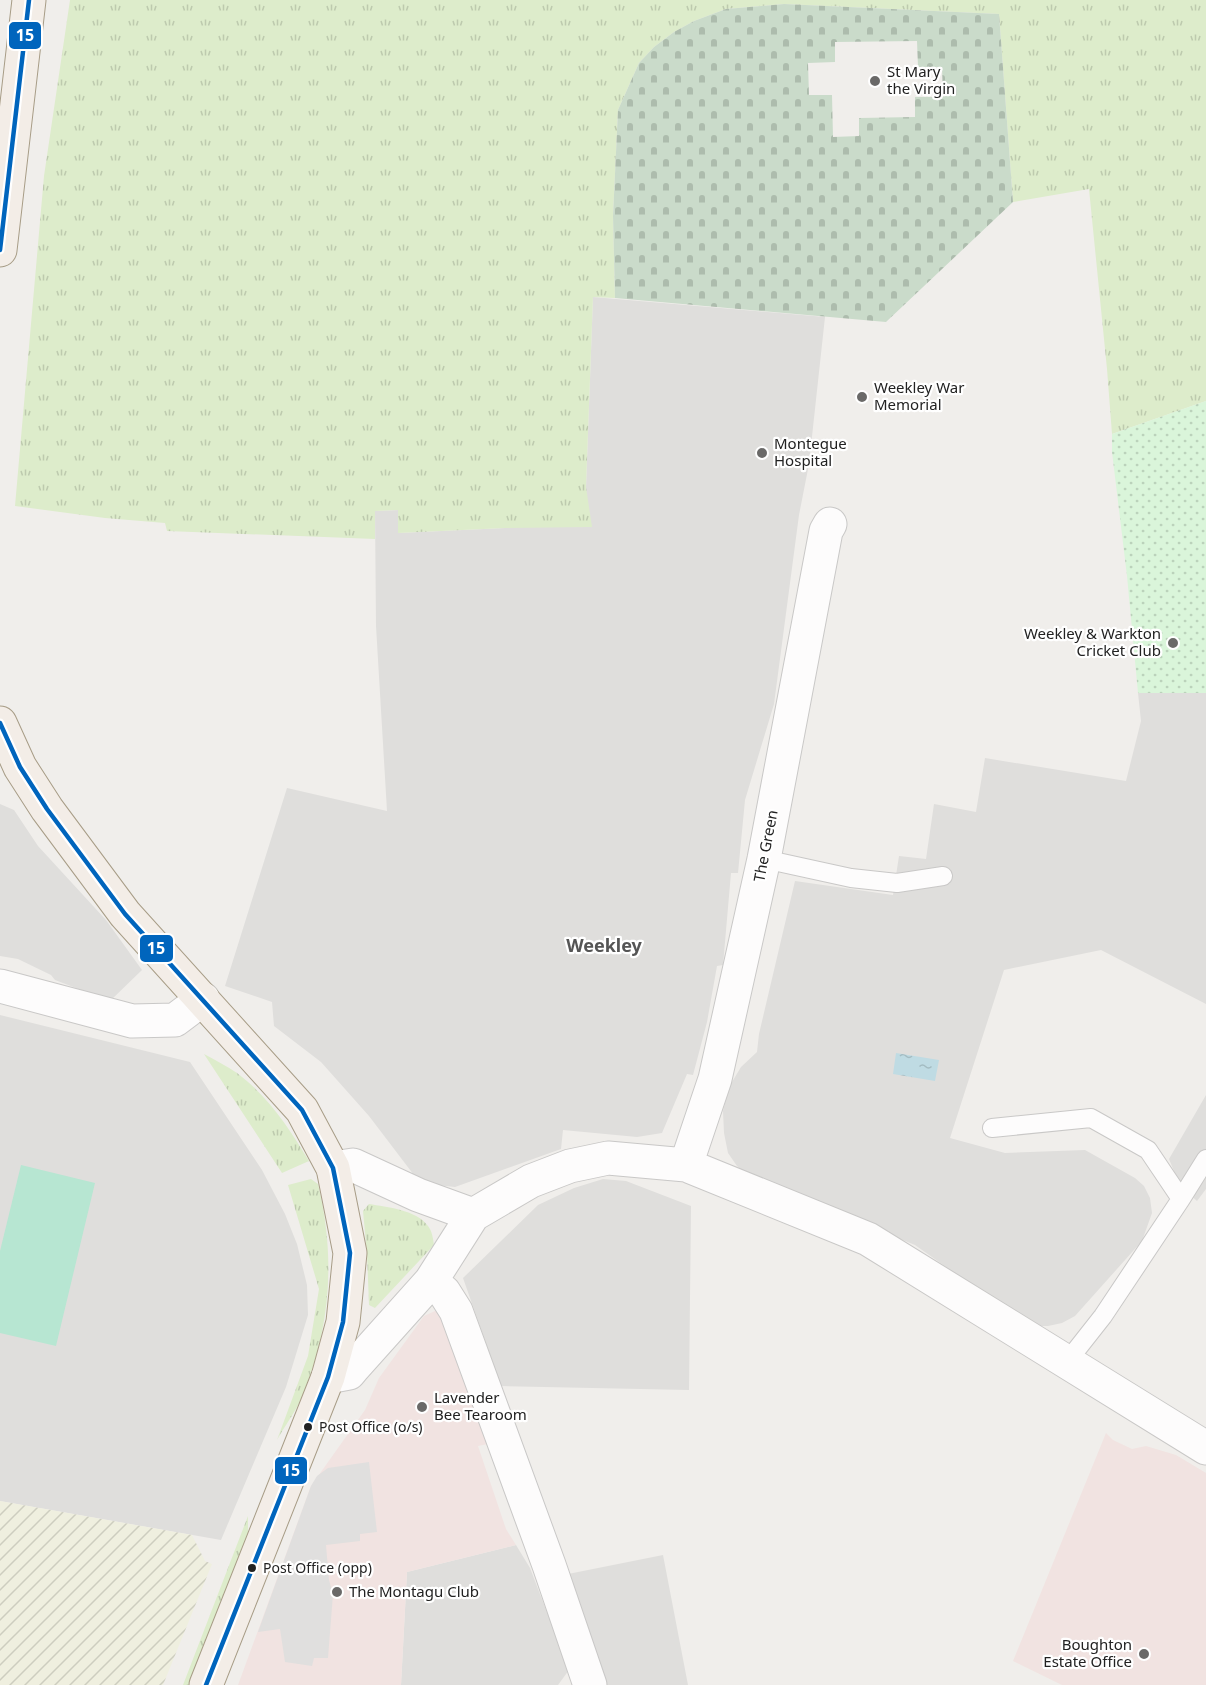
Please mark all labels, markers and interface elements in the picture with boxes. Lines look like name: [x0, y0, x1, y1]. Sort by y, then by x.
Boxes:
line badge: 15: [8, 21, 42, 50]
text: 15: [16, 24, 34, 46]
place label: St Mary the Virgin: [887, 61, 955, 98]
marker: St Mary the Virgin: [868, 74, 882, 88]
place label: Weekley War Memorial: [874, 377, 964, 414]
marker: Weekley War Memorial: [855, 390, 869, 404]
place label: Montegue Hospital: [774, 433, 847, 470]
marker: Montegue Hospital: [755, 446, 769, 460]
place label: Weekley & Warkton Cricket Club: [1024, 623, 1161, 660]
marker: Weekley & Warkton Cricket Club: [1166, 636, 1180, 650]
street label: The Green: [748, 808, 782, 884]
district label: Weekley: [566, 933, 643, 957]
line badge: 15: [139, 934, 174, 963]
text: 15: [147, 937, 165, 959]
place label: Lavender Bee Tearoom: [434, 1387, 527, 1424]
marker: Lavender Bee Tearoom: [415, 1400, 429, 1414]
place label: Post Office (o/s): [319, 1417, 423, 1436]
marker: Post Office (o/s): [302, 1421, 314, 1433]
line badge: 15: [274, 1456, 308, 1485]
text: 15: [282, 1459, 300, 1481]
place label: Post Office (opp): [263, 1558, 372, 1577]
marker: Post Office (opp): [246, 1562, 258, 1574]
place label: The Montagu Club: [349, 1581, 479, 1601]
marker: The Montagu Club: [330, 1585, 344, 1599]
place label: Boughton Estate Office: [1043, 1634, 1132, 1671]
marker: Boughton Estate Office: [1137, 1647, 1151, 1661]

